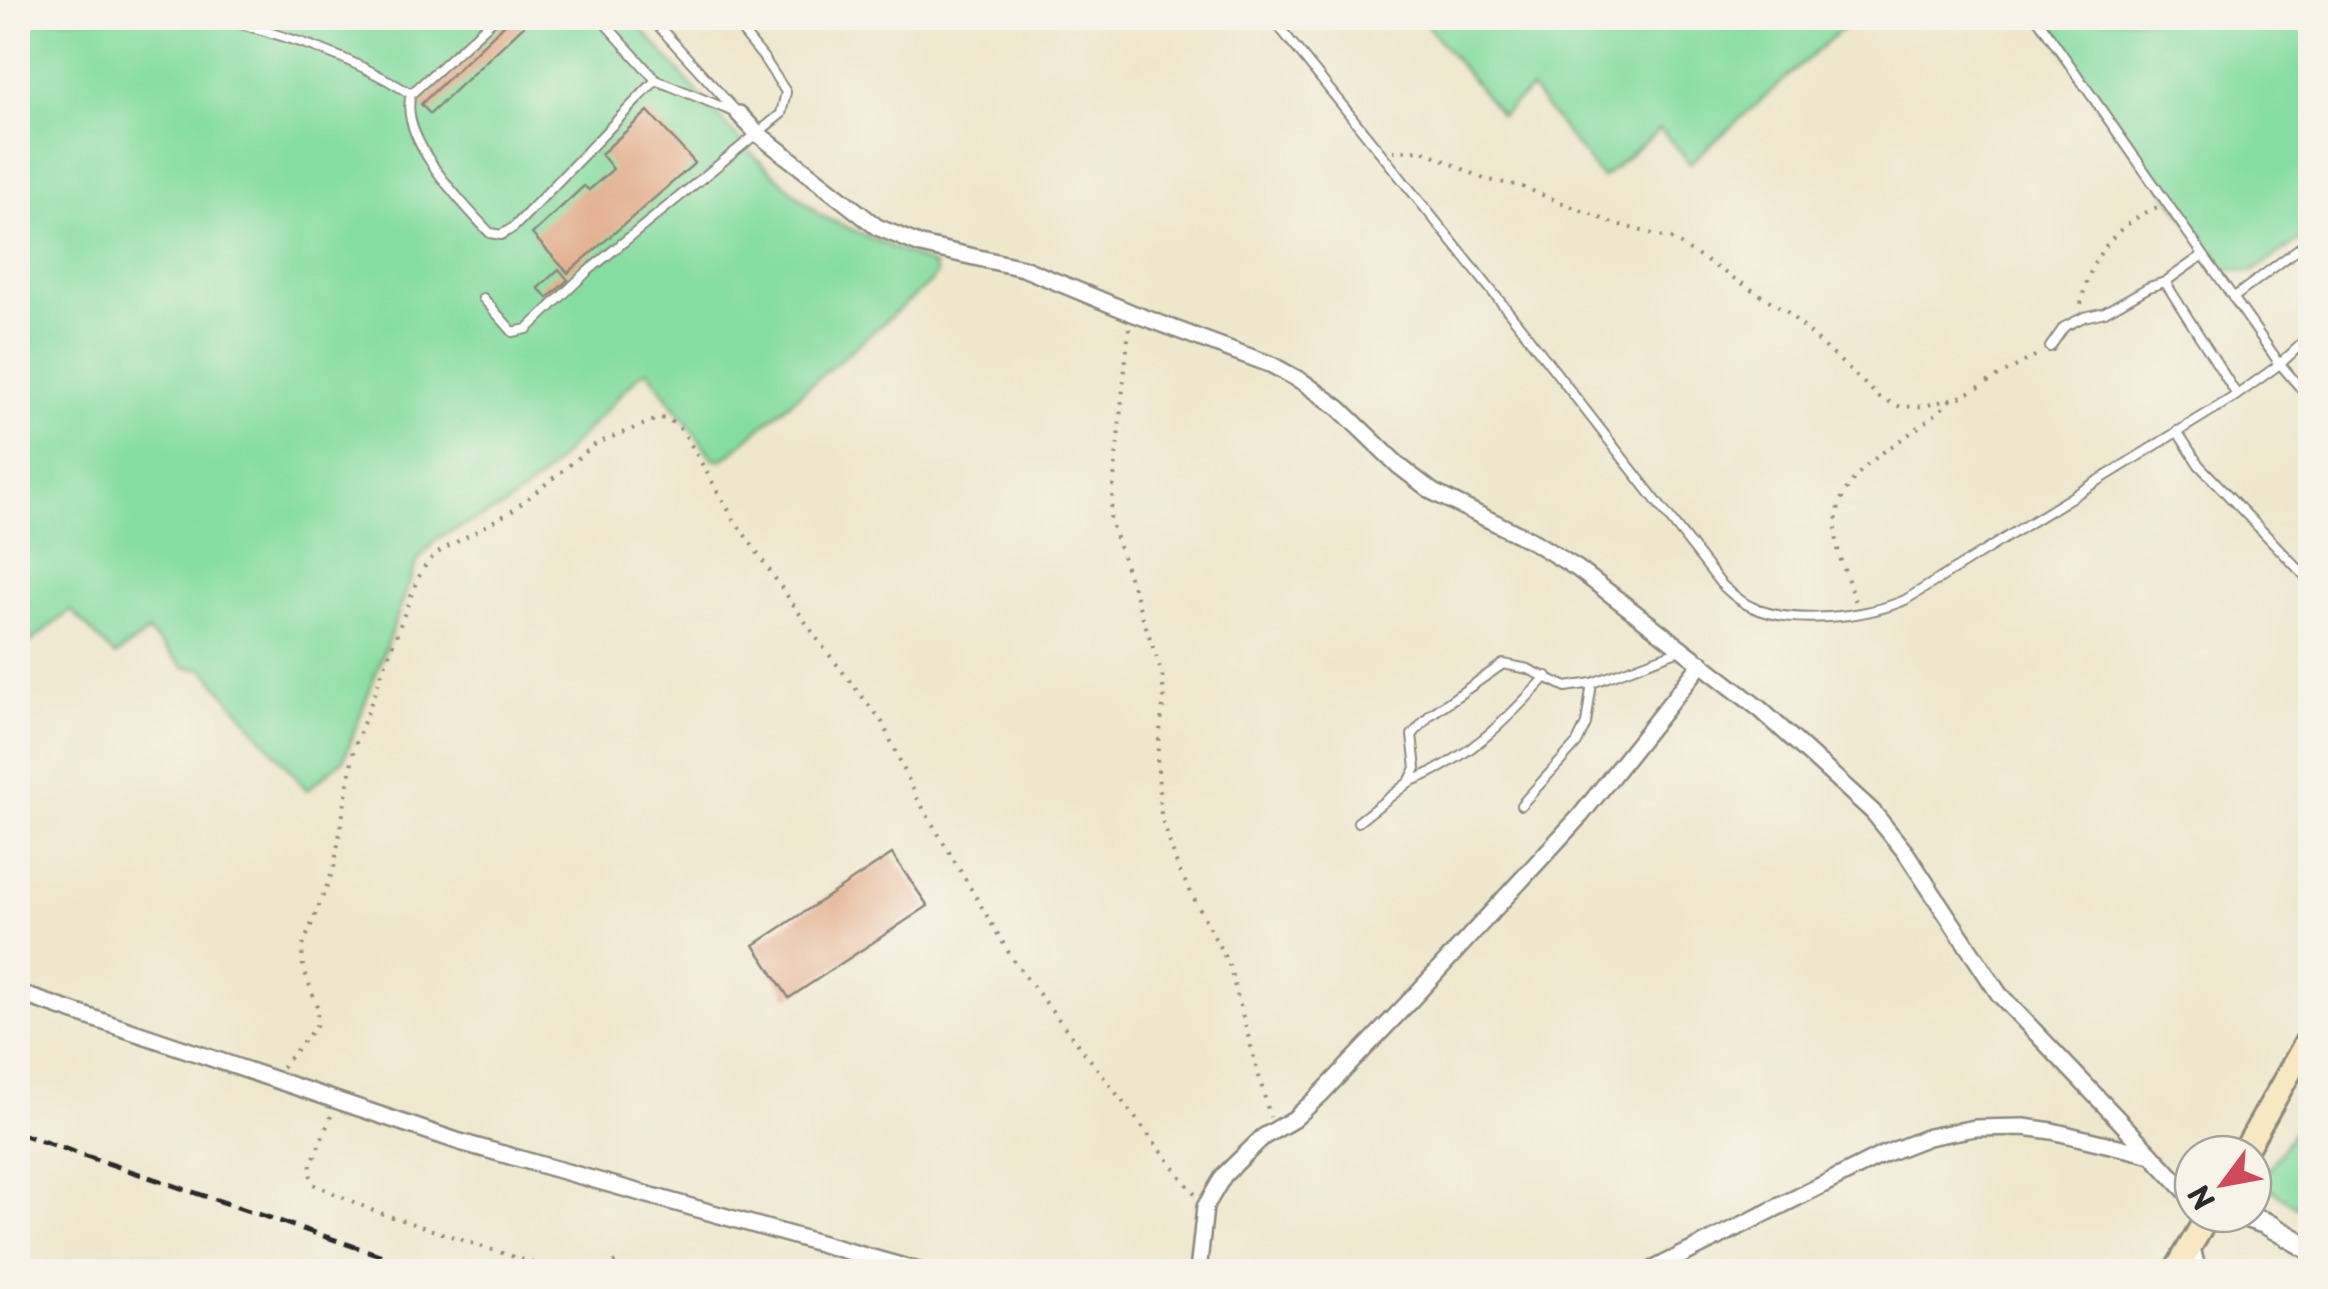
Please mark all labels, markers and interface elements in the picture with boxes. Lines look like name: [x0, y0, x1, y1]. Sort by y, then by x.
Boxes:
north arrow: [2173, 1134, 2273, 1234]
text: N: [2176, 1177, 2225, 1219]

